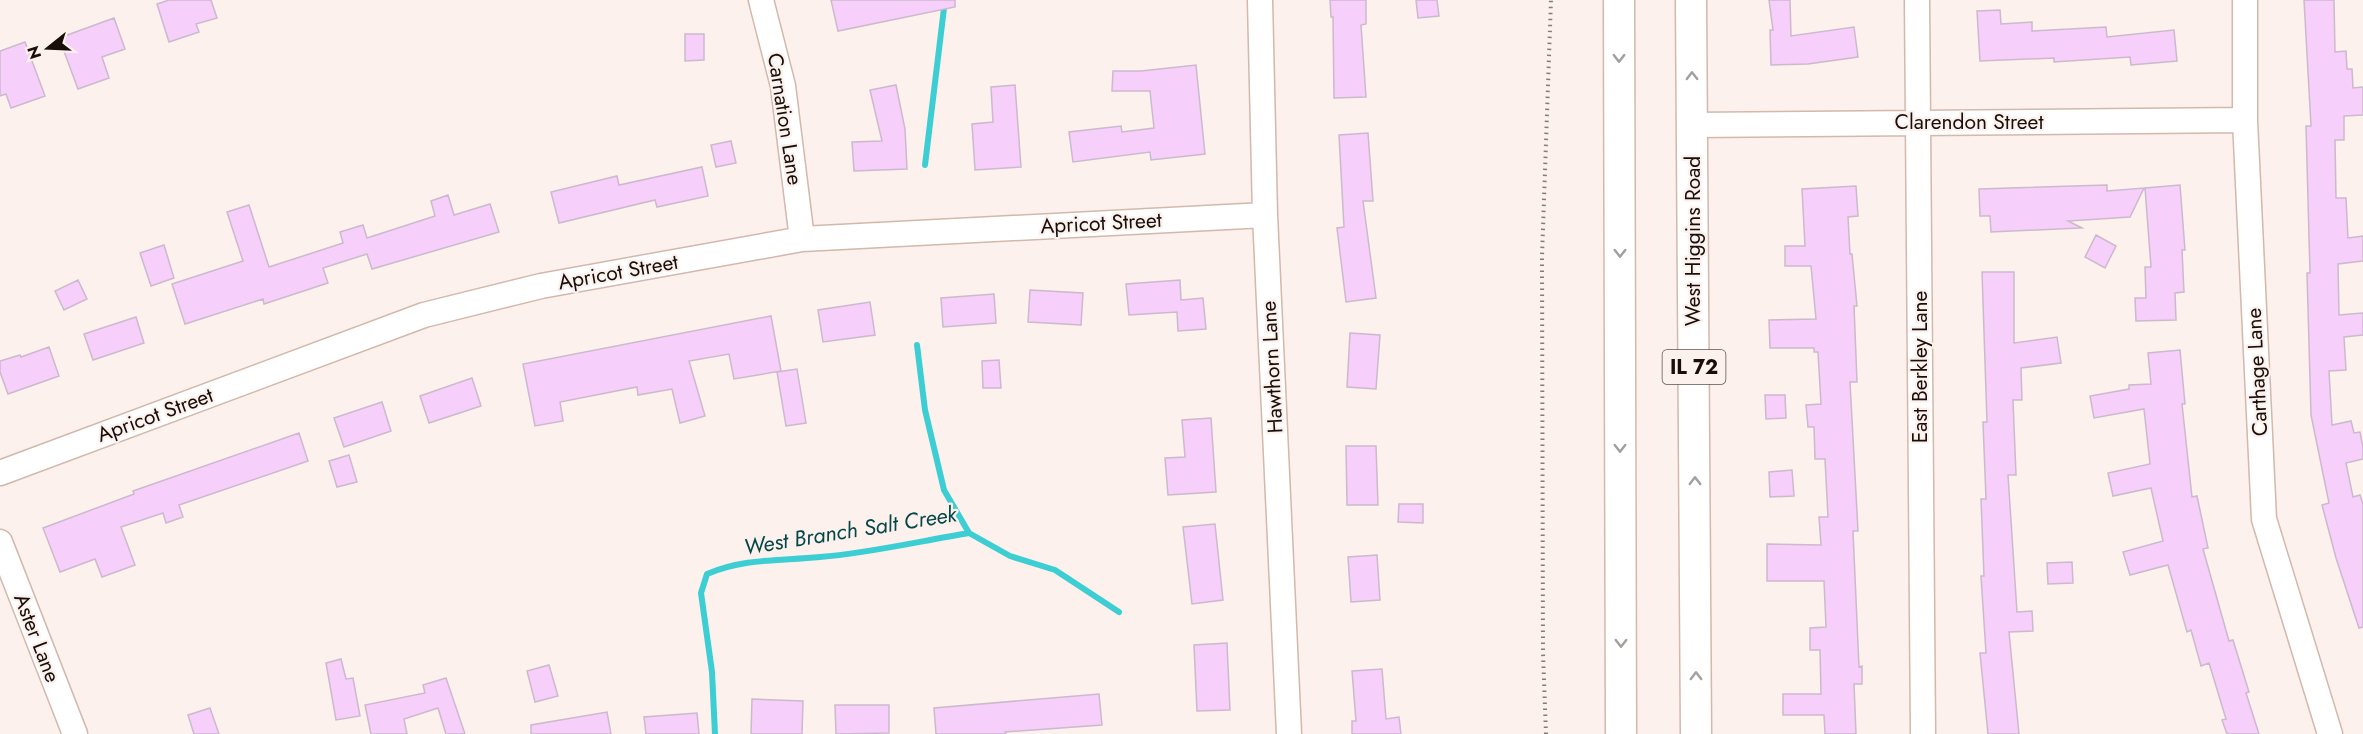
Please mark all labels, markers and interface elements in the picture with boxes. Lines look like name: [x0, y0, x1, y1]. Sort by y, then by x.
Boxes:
north arrow: [18, 18, 78, 78]
text: N: [21, 43, 47, 62]
street label: Carnation Lane: [760, 51, 810, 187]
one-way arrow: [1613, 54, 1625, 63]
one-way arrow: [1686, 71, 1698, 80]
street label: Clarendon Street: [1895, 107, 2043, 137]
street label: West Higgins Road: [1678, 156, 1708, 326]
street label: Apricot Street: [1040, 205, 1162, 241]
street label: Apricot Street: [556, 247, 680, 297]
one-way arrow: [1614, 249, 1626, 258]
street label: East Berkley Lane: [1905, 290, 1935, 443]
street label: Hawthorn Lane: [1254, 300, 1290, 434]
street label: Carthage Lane: [2239, 307, 2275, 437]
road number: IL 72: [1662, 350, 1726, 384]
street label: Apricot Street: [93, 380, 217, 450]
one-way arrow: [1614, 444, 1626, 453]
one-way arrow: [1689, 476, 1701, 485]
water label: West Branch Salt Creek: [741, 497, 960, 563]
street label: Aster Lane: [6, 589, 68, 687]
one-way arrow: [1615, 639, 1627, 648]
one-way arrow: [1689, 671, 1702, 680]

